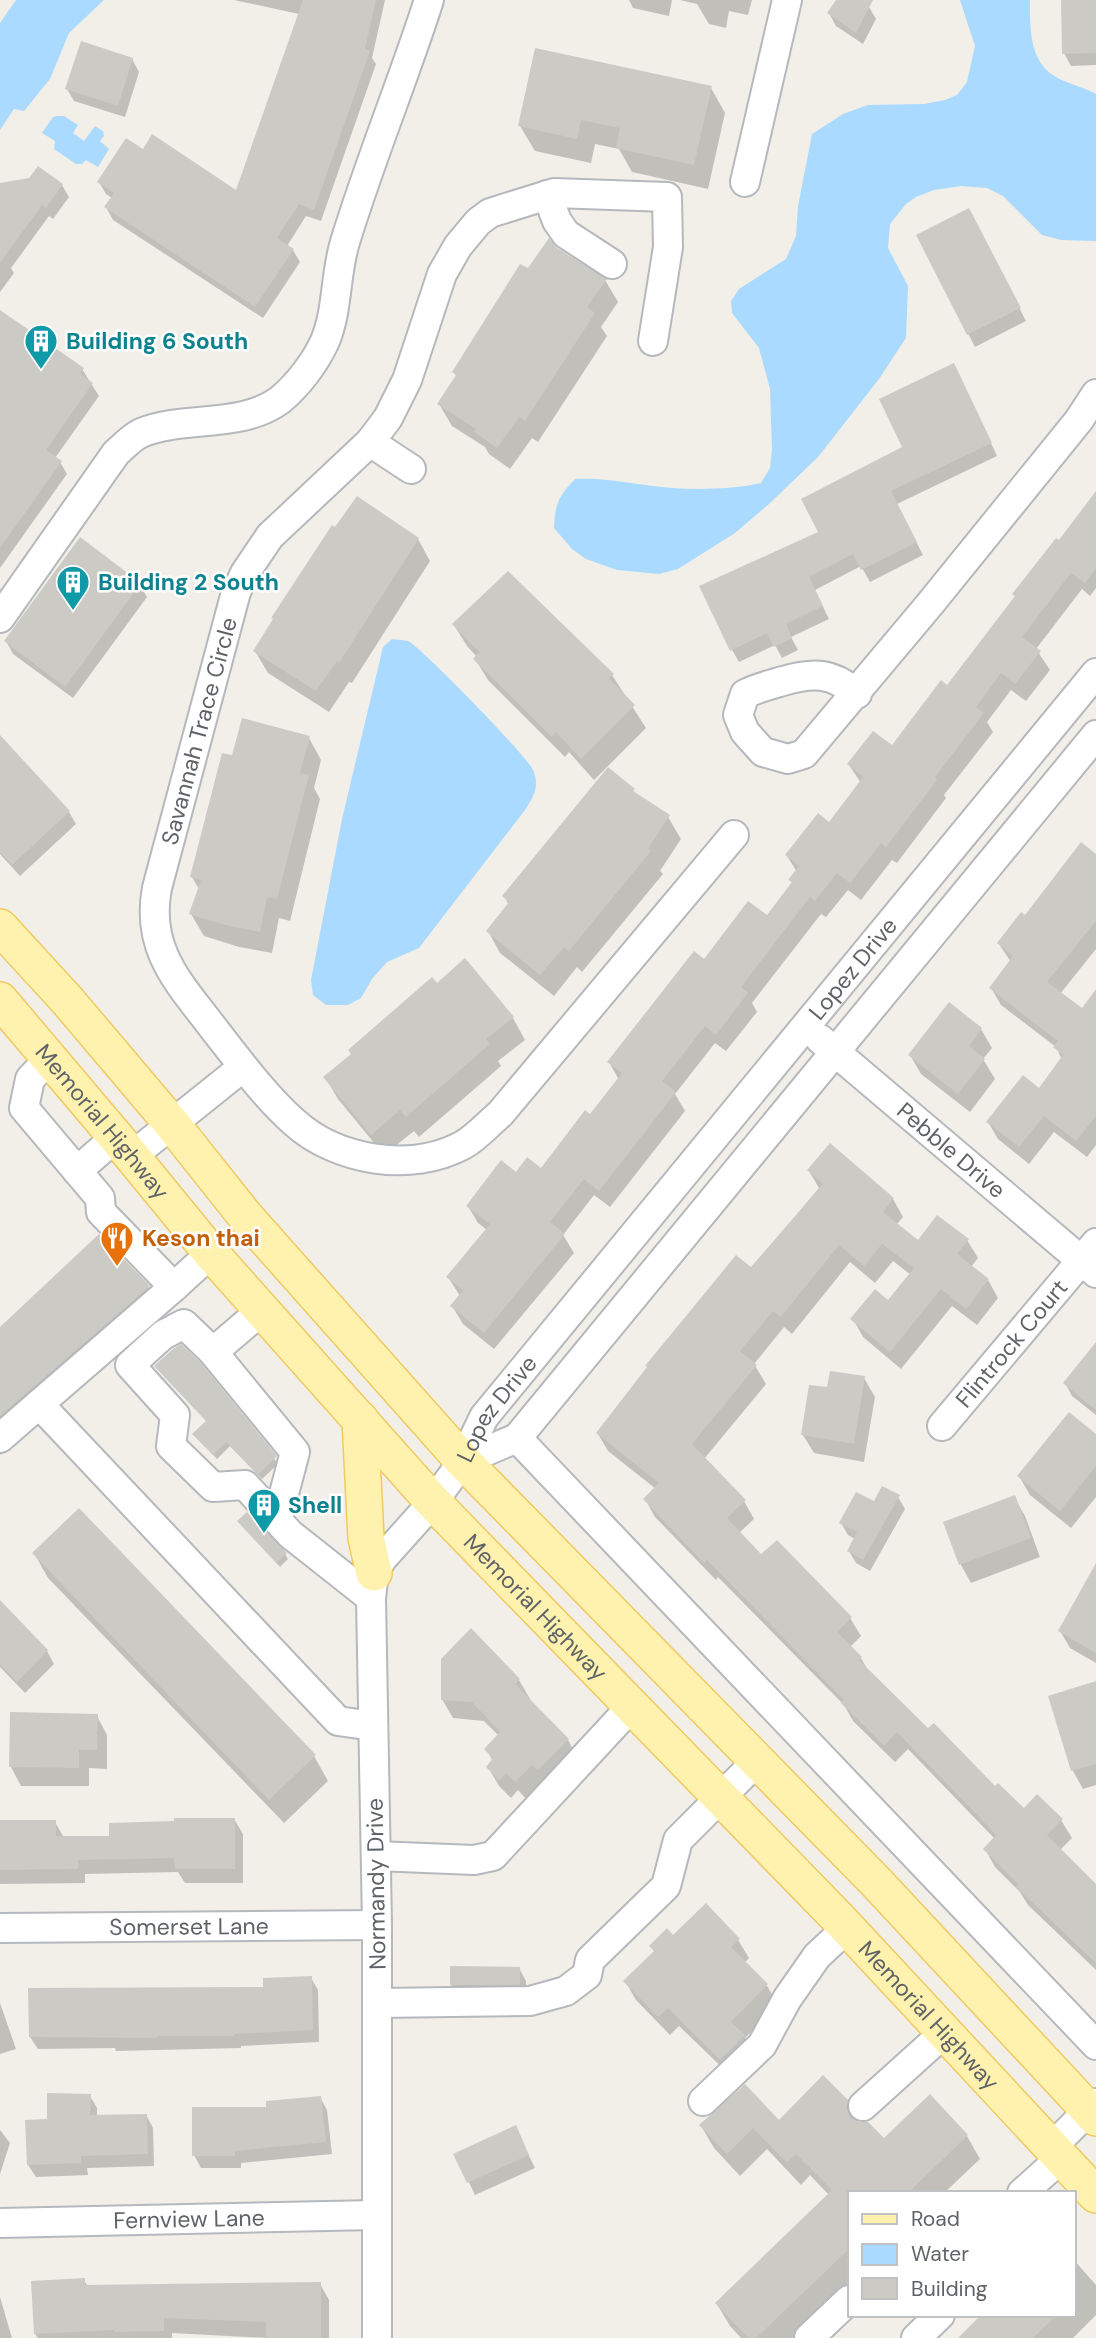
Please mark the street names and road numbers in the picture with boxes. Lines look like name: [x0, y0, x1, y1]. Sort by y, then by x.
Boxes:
street label: Savannah Trace Circle: [154, 614, 244, 848]
street label: Lopez Drive: [802, 911, 904, 1026]
street label: Memorial Highway: [29, 1038, 176, 1206]
street label: Pebble Drive: [891, 1096, 1012, 1205]
street label: Flintrock Court: [949, 1273, 1074, 1414]
street label: Lopez Drive: [450, 1349, 544, 1467]
street label: Memorial Highway: [457, 1527, 614, 1687]
street label: Normandy Drive: [360, 1798, 392, 1970]
street label: Somerset Lane: [109, 1911, 269, 1942]
street label: Memorial Highway: [852, 1934, 1006, 2097]
street label: Fernview Lane: [113, 2202, 265, 2236]

